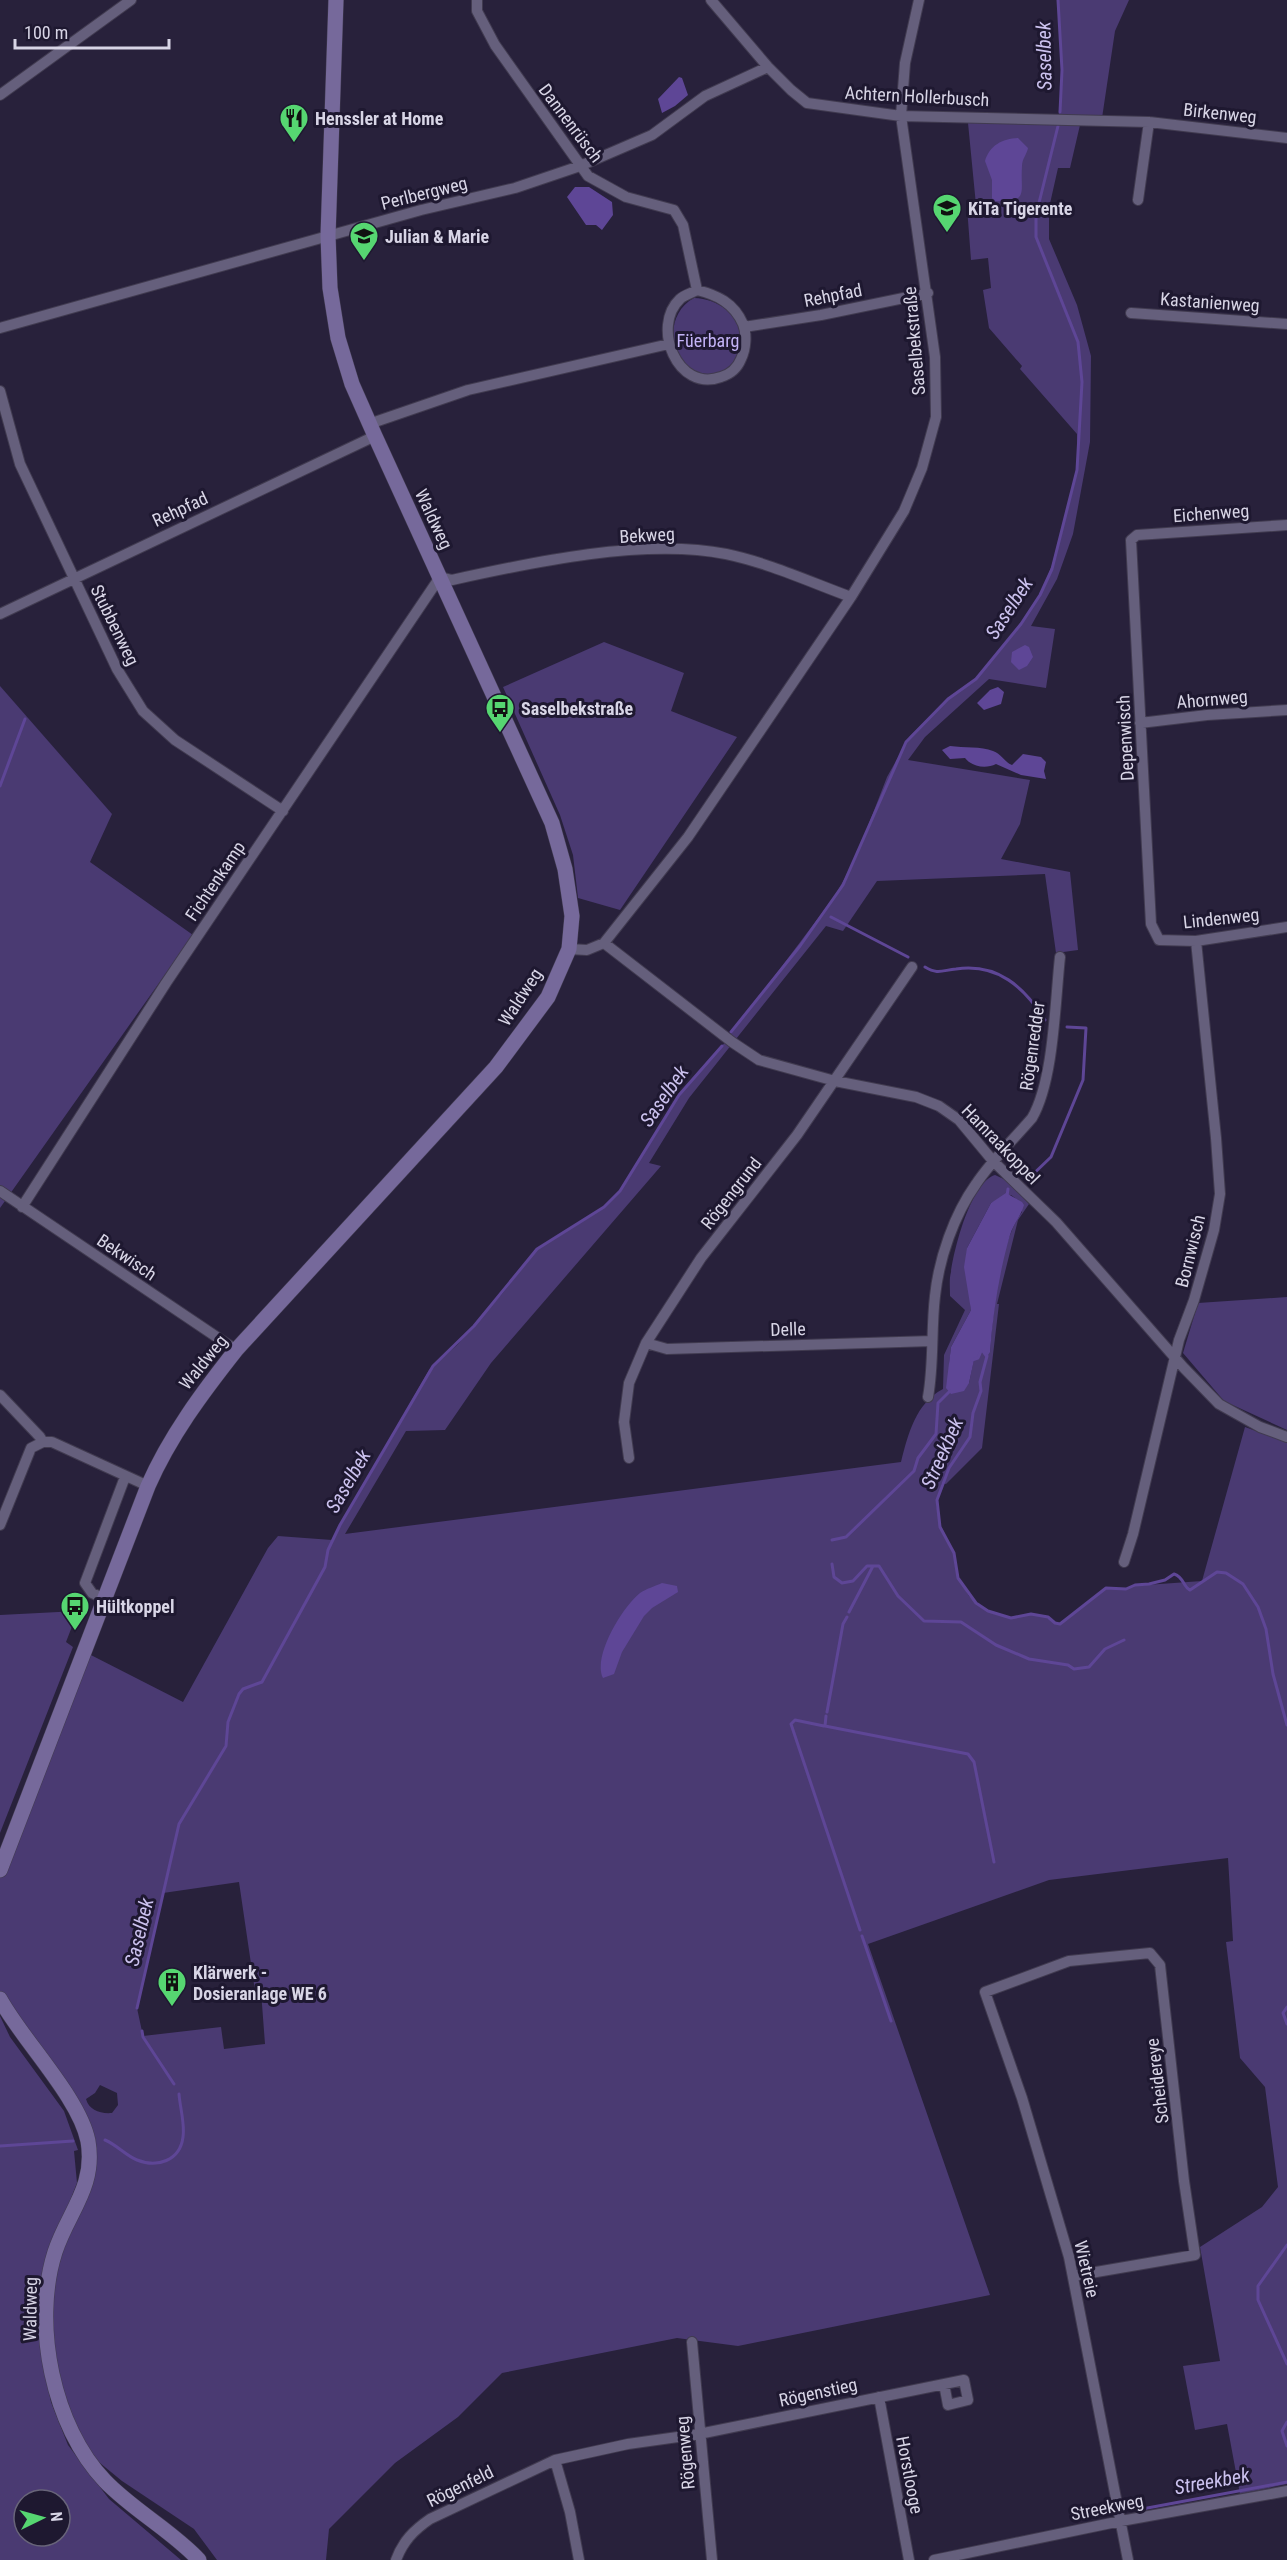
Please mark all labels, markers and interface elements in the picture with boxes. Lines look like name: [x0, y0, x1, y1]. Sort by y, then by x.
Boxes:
scale bar: [15, 12, 170, 50]
water label: Saselbek: [1031, 20, 1057, 91]
text: 100 m: [24, 22, 68, 43]
street label: Dannenrüsch: [535, 80, 607, 166]
street label: Achtern Hollerbusch: [844, 82, 990, 110]
street label: Birkenweg: [1182, 99, 1258, 127]
restaurant icon: Henssler at Home: [278, 102, 310, 144]
place label: Henssler at Home: [315, 108, 444, 129]
street label: Perlbergweg: [379, 172, 469, 214]
school or university icon: KiTa Tigerente: [931, 192, 963, 234]
place label: KiTa Tigerente: [968, 198, 1073, 219]
school or university icon: Julian & Marie: [348, 220, 380, 262]
place label: Julian & Marie: [385, 226, 489, 247]
street label: Rehpfad: [802, 279, 864, 311]
street label: Saselbekstraße: [899, 286, 929, 396]
street label: Kastanienweg: [1160, 288, 1260, 316]
park label: Füerbarg: [677, 330, 739, 351]
street label: Waldweg: [411, 486, 457, 552]
street label: Rehpfad: [149, 487, 211, 531]
street label: Eichenweg: [1172, 500, 1250, 526]
street label: Bekweg: [619, 523, 675, 547]
water label: Saselbek: [980, 571, 1039, 644]
street label: Stubbenweg: [86, 581, 144, 669]
street label: Ahornweg: [1176, 685, 1248, 713]
bus stop icon: Saselbekstraße: [484, 692, 516, 734]
street label: Depenwisch: [1112, 695, 1138, 781]
place label: Saselbekstraße: [521, 698, 634, 719]
street label: Fichtenkamp: [181, 837, 249, 925]
street label: Lindenweg: [1182, 904, 1260, 932]
street label: Waldweg: [494, 964, 546, 1030]
street label: Rögenredder: [1015, 999, 1049, 1092]
water label: Saselbek: [634, 1060, 694, 1131]
street label: Hamraakoppel: [958, 1100, 1044, 1188]
street label: Rögengrund: [696, 1153, 766, 1233]
street label: Bornwisch: [1171, 1213, 1209, 1289]
street label: Bekwisch: [93, 1229, 161, 1285]
street label: Delle: [770, 1318, 806, 1340]
street label: Waldweg: [175, 1330, 231, 1394]
water label: Streekbek: [916, 1412, 969, 1493]
water label: Saselbek: [320, 1444, 376, 1517]
bus stop icon: Hültkoppel: [59, 1590, 91, 1632]
place label: Hültkoppel: [96, 1596, 175, 1617]
water label: Saselbek: [120, 1894, 159, 1968]
place label: Klärwerk - Dosieranlage WE 6: [193, 1962, 327, 2004]
building icon: Klärwerk - Dosieranlage WE 6: [156, 1966, 188, 2008]
street label: Scheidereye: [1141, 2037, 1173, 2125]
street label: Wietreie: [1070, 2238, 1104, 2300]
street label: Waldweg: [19, 2277, 41, 2341]
street label: Rögenstieg: [777, 2373, 859, 2411]
street label: Rögenweg: [671, 2415, 699, 2491]
street label: Horstlooge: [892, 2434, 928, 2516]
street label: Rögenfeld: [423, 2461, 497, 2511]
water label: Streekbek: [1173, 2462, 1253, 2499]
north arrow: [12, 2488, 72, 2548]
street label: Streekweg: [1069, 2490, 1145, 2524]
text: N: [47, 2511, 66, 2522]

